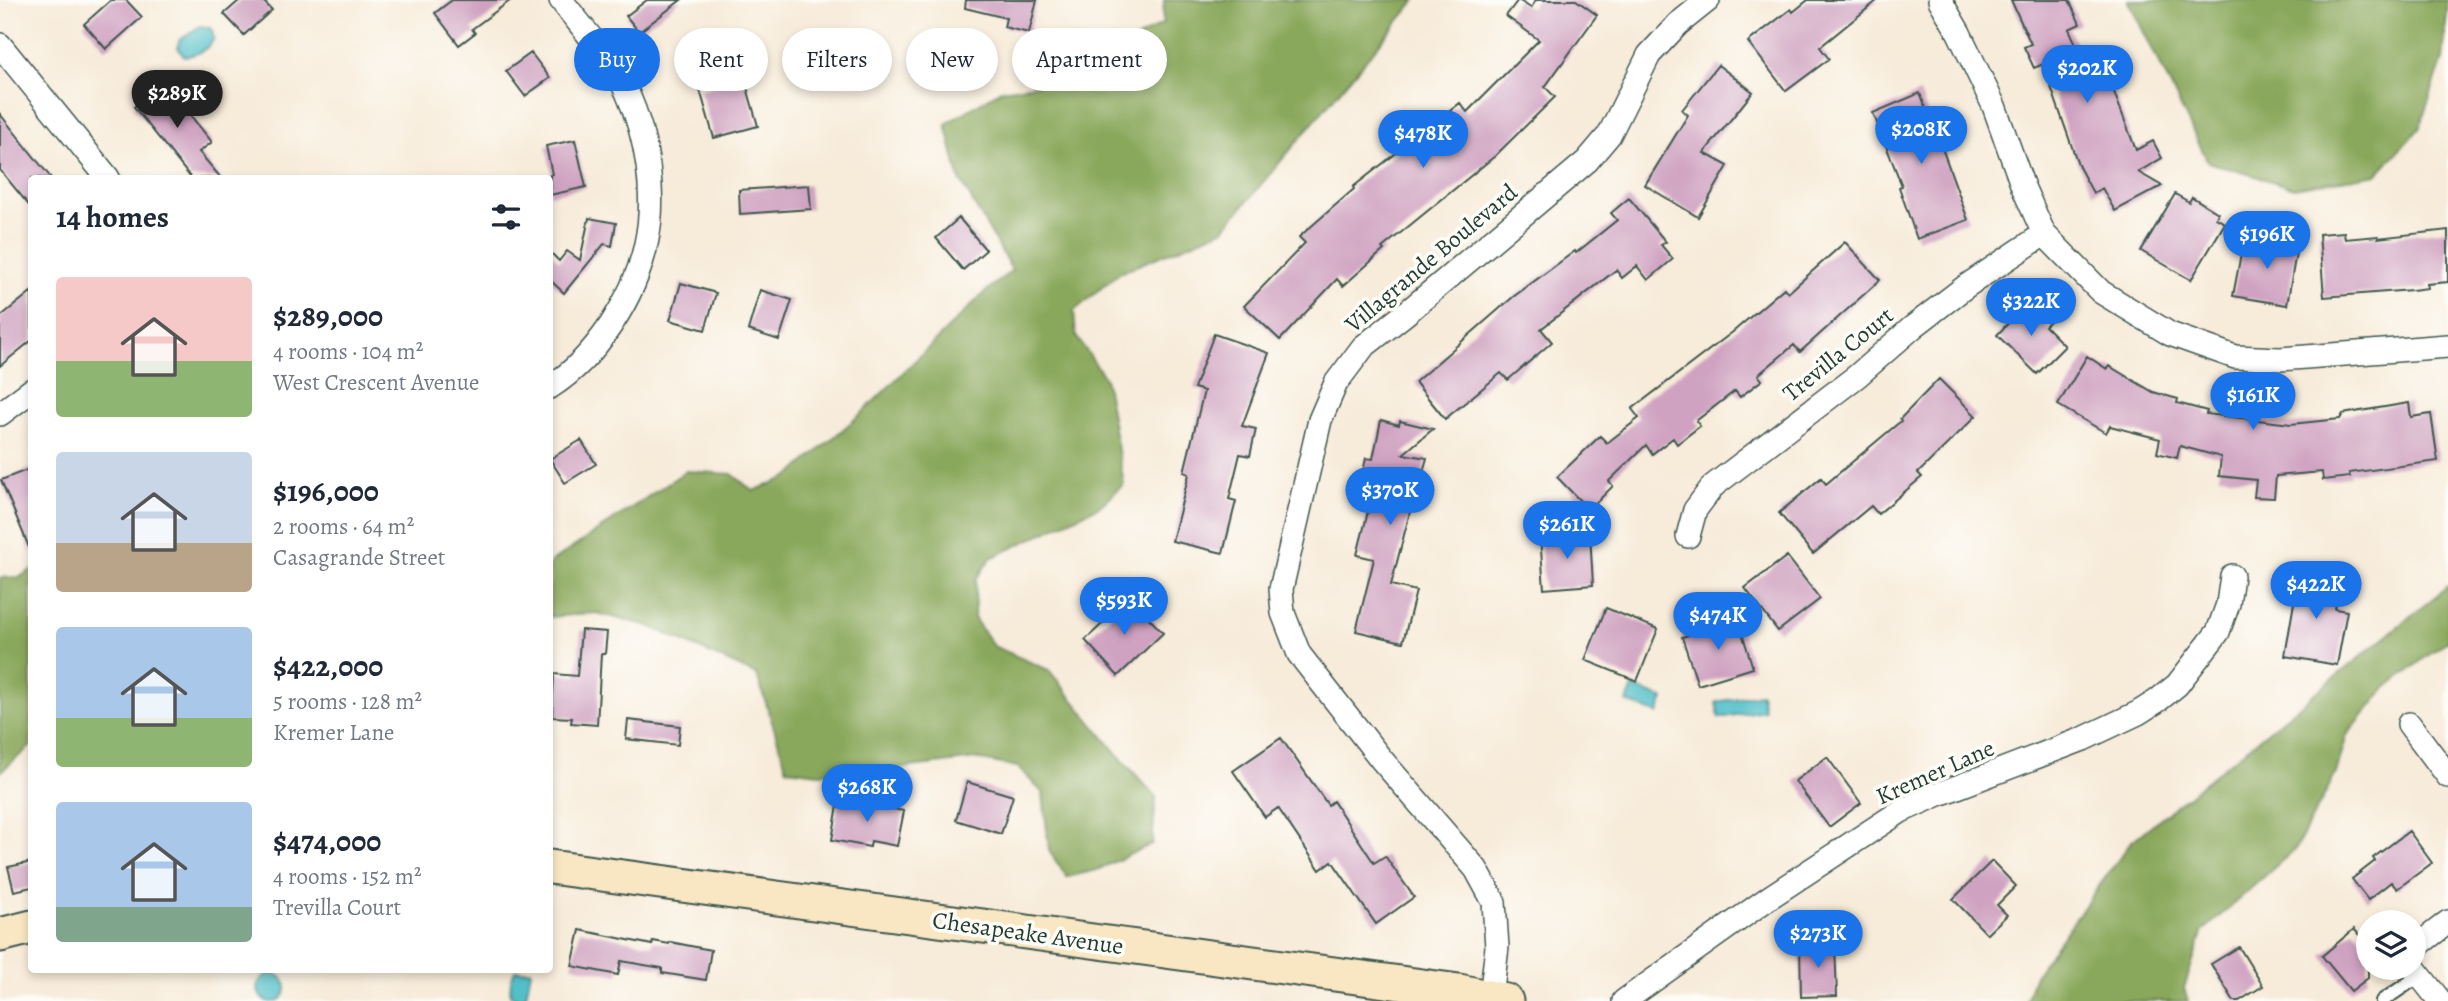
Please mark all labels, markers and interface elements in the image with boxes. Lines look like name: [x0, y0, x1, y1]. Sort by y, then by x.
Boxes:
chip: Buy: [574, 28, 660, 91]
chip: Rent: [674, 28, 768, 91]
chip: Filters: [782, 28, 892, 91]
chip: New: [906, 28, 998, 91]
chip: Apartment: [1012, 28, 1167, 91]
pin: $202K: [2038, 46, 2136, 105]
text: $202K: [2057, 52, 2117, 83]
pin: $289K: [128, 71, 226, 130]
text: $289K: [148, 77, 206, 108]
pin: $208K: [1872, 106, 1970, 166]
pin: $478K: [1374, 110, 1472, 170]
text: $208K: [1891, 113, 1951, 144]
text: $478K: [1394, 117, 1452, 148]
street label: Villagrande Boulevard: [1337, 176, 1524, 340]
text: 14 homes: [56, 197, 169, 237]
icon: filters: [487, 198, 525, 236]
pin: $196K: [2218, 212, 2316, 271]
text: $196K: [2239, 218, 2295, 249]
pin: $322K: [1982, 278, 2080, 338]
text: $322K: [2002, 285, 2060, 316]
text: $289,000: [273, 296, 383, 336]
street label: Trevilla Court: [1776, 299, 1900, 409]
icon: home: [112, 305, 196, 389]
text: 4 rooms · 104 m²: [273, 336, 423, 367]
text: West Crescent Avenue: [273, 367, 479, 398]
pin: $161K: [2204, 372, 2302, 432]
text: $161K: [2226, 379, 2280, 410]
pin: $370K: [1341, 468, 1439, 527]
text: $196,000: [273, 471, 379, 511]
text: $370K: [1361, 474, 1419, 505]
icon: home: [112, 480, 196, 564]
pin: $261K: [1518, 502, 1616, 561]
text: $261K: [1539, 508, 1595, 539]
text: 2 rooms · 64 m²: [273, 511, 414, 542]
text: Casagrande Street: [273, 542, 445, 573]
pin: $422K: [2267, 562, 2365, 621]
text: $422K: [2287, 568, 2345, 599]
pin: $593K: [1075, 578, 1173, 637]
text: $593K: [1096, 584, 1152, 615]
pin: $474K: [1669, 592, 1767, 652]
text: $474K: [1689, 599, 1747, 630]
text: $422,000: [273, 646, 383, 686]
icon: home: [112, 655, 196, 739]
text: 5 rooms · 128 m²: [273, 686, 422, 717]
text: Kremer Lane: [273, 717, 394, 748]
street label: Kremer Lane: [1871, 732, 1999, 812]
pin: $268K: [818, 764, 916, 824]
text: $268K: [838, 771, 896, 802]
text: $474,000: [273, 821, 381, 861]
icon: home: [112, 830, 196, 914]
text: 4 rooms · 152 m²: [273, 861, 421, 892]
text: Trevilla Court: [273, 892, 401, 923]
street label: Chesapeake Avenue: [930, 904, 1126, 962]
map controls: [2356, 910, 2426, 980]
button: layers: [2356, 910, 2426, 980]
pin: $273K: [1769, 911, 1867, 970]
text: $273K: [1790, 917, 1846, 948]

